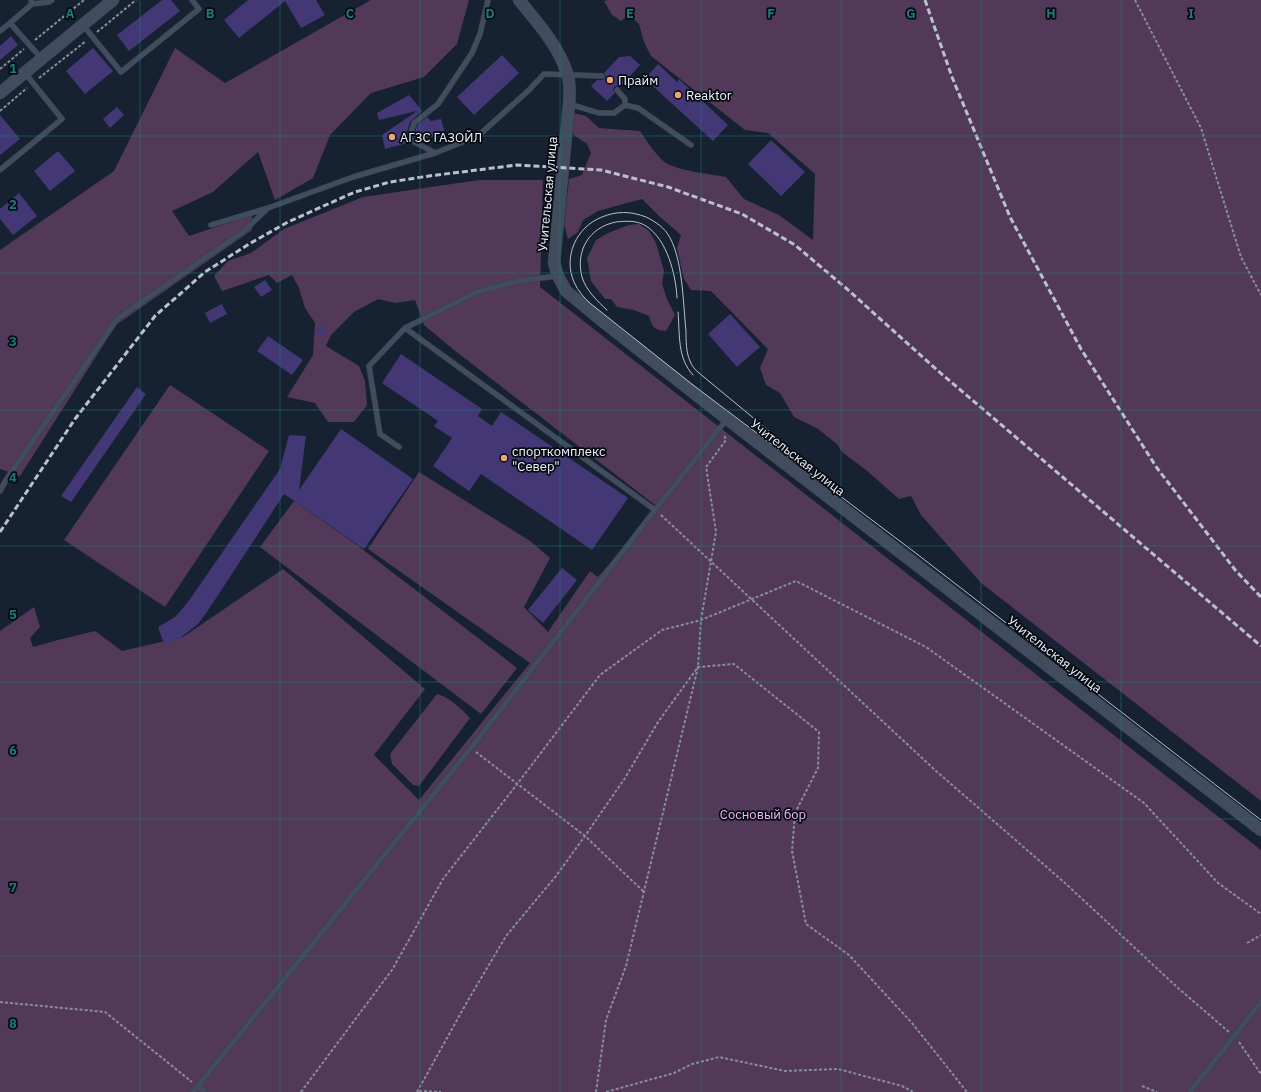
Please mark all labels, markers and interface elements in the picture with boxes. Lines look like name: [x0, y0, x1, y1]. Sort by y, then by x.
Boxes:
text: A: [66, 5, 75, 22]
text: B: [206, 5, 215, 22]
text: C: [346, 5, 355, 22]
text: D: [485, 5, 495, 22]
text: E: [626, 5, 634, 22]
text: F: [767, 5, 775, 22]
text: G: [906, 5, 916, 22]
text: H: [1046, 5, 1056, 22]
text: I: [1188, 5, 1194, 22]
text: 1: [9, 60, 17, 77]
place label: Прайм: [618, 72, 658, 89]
marker: Прайм: [605, 75, 615, 85]
place label: Reaktor: [686, 87, 732, 104]
marker: Reaktor: [673, 90, 683, 100]
place label: АГЗС ГАЗОЙЛ: [400, 129, 482, 146]
marker: АГЗС ГАЗОЙЛ: [387, 132, 397, 142]
street label: Учительская улица: [534, 136, 561, 252]
text: 2: [9, 196, 17, 213]
text: 3: [9, 333, 17, 350]
street label: Учительская улица: [747, 415, 849, 500]
place label: спорткомплекс "Север": [512, 443, 606, 475]
marker: спорткомплекс "Север": [499, 453, 509, 463]
text: 4: [9, 469, 17, 486]
text: 5: [9, 606, 17, 623]
street label: Учительская улица: [1004, 612, 1106, 697]
text: 6: [9, 742, 17, 759]
park label: Сосновый бор: [720, 806, 806, 823]
text: 7: [9, 879, 17, 896]
text: 8: [9, 1015, 17, 1032]

